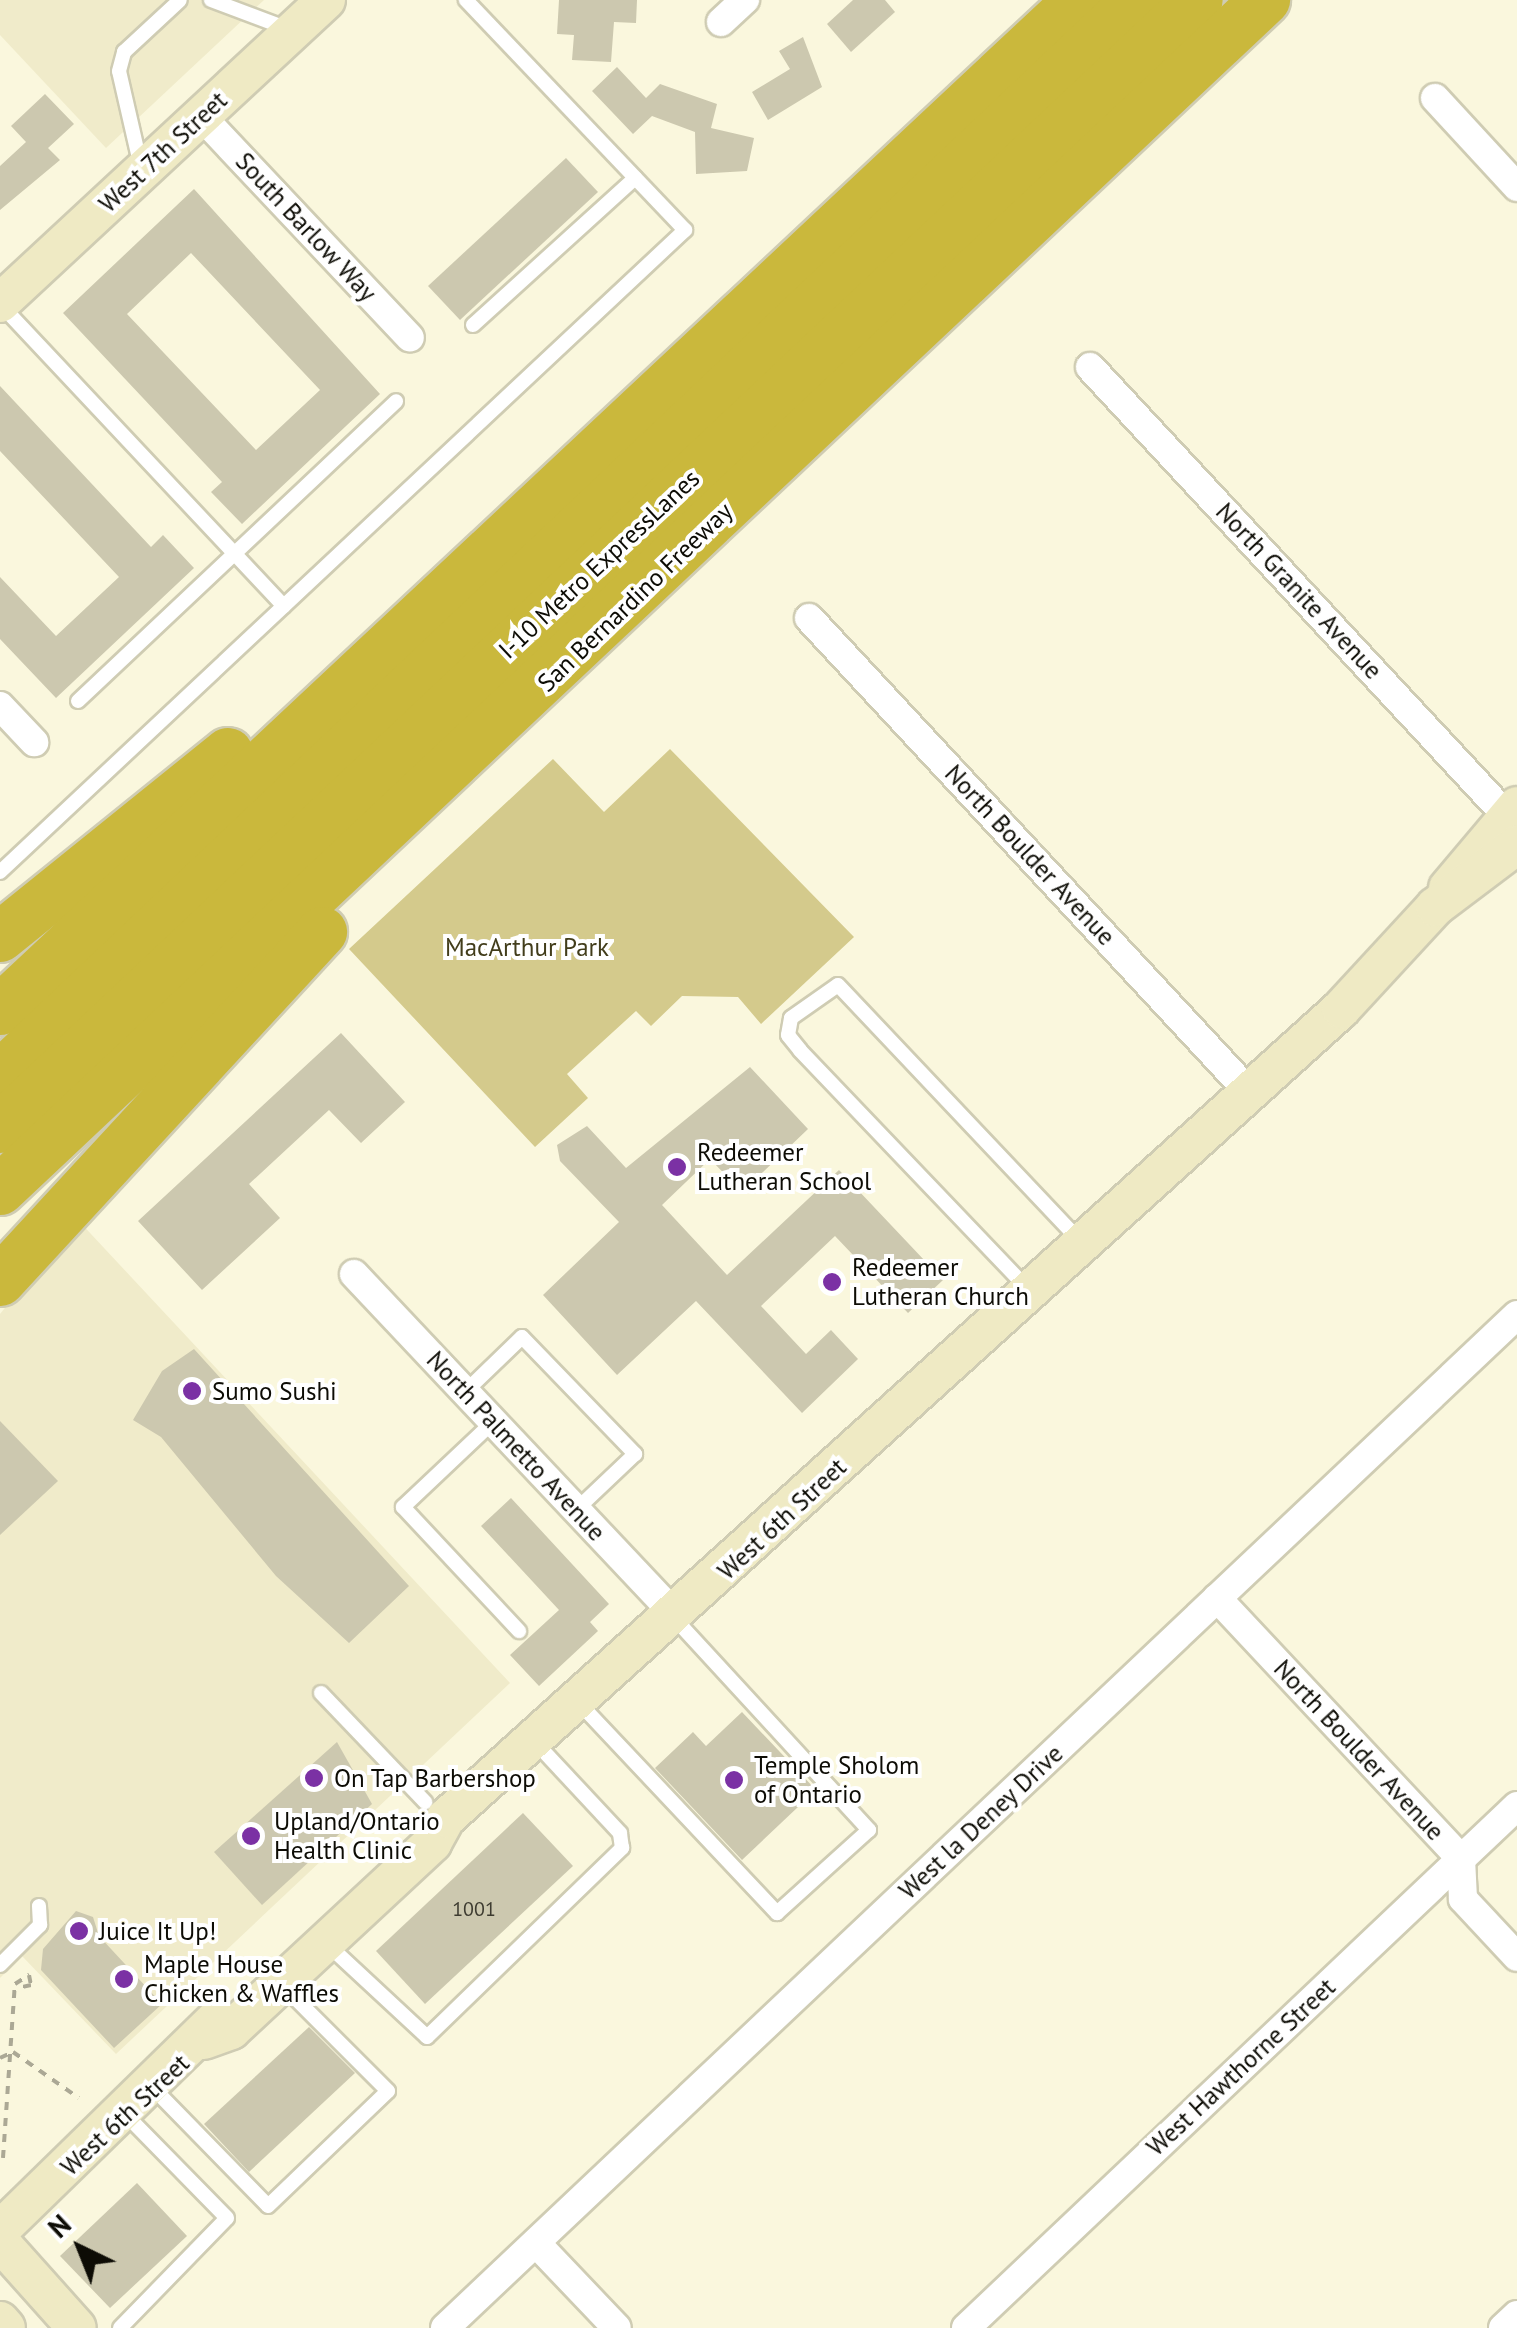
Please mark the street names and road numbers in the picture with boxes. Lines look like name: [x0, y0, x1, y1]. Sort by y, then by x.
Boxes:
street label: West 7th Street: [93, 85, 233, 219]
street label: South Barlow Way: [229, 146, 383, 308]
street label: I-10 Metro ExpressLanes: [492, 463, 706, 665]
street label: San Bernardino Freeway: [531, 496, 739, 698]
street label: North Granite Avenue: [1209, 496, 1389, 686]
street label: North Boulder Avenue: [938, 758, 1122, 952]
street label: North Palmetto Avenue: [420, 1345, 612, 1547]
street label: West 6th Street: [712, 1452, 852, 1586]
street label: North Boulder Avenue: [1267, 1653, 1451, 1847]
street label: West la Deney Drive: [893, 1738, 1069, 1906]
street label: West Hawthorne Street: [1141, 1972, 1341, 2162]
street label: West 6th Street: [55, 2048, 195, 2182]

